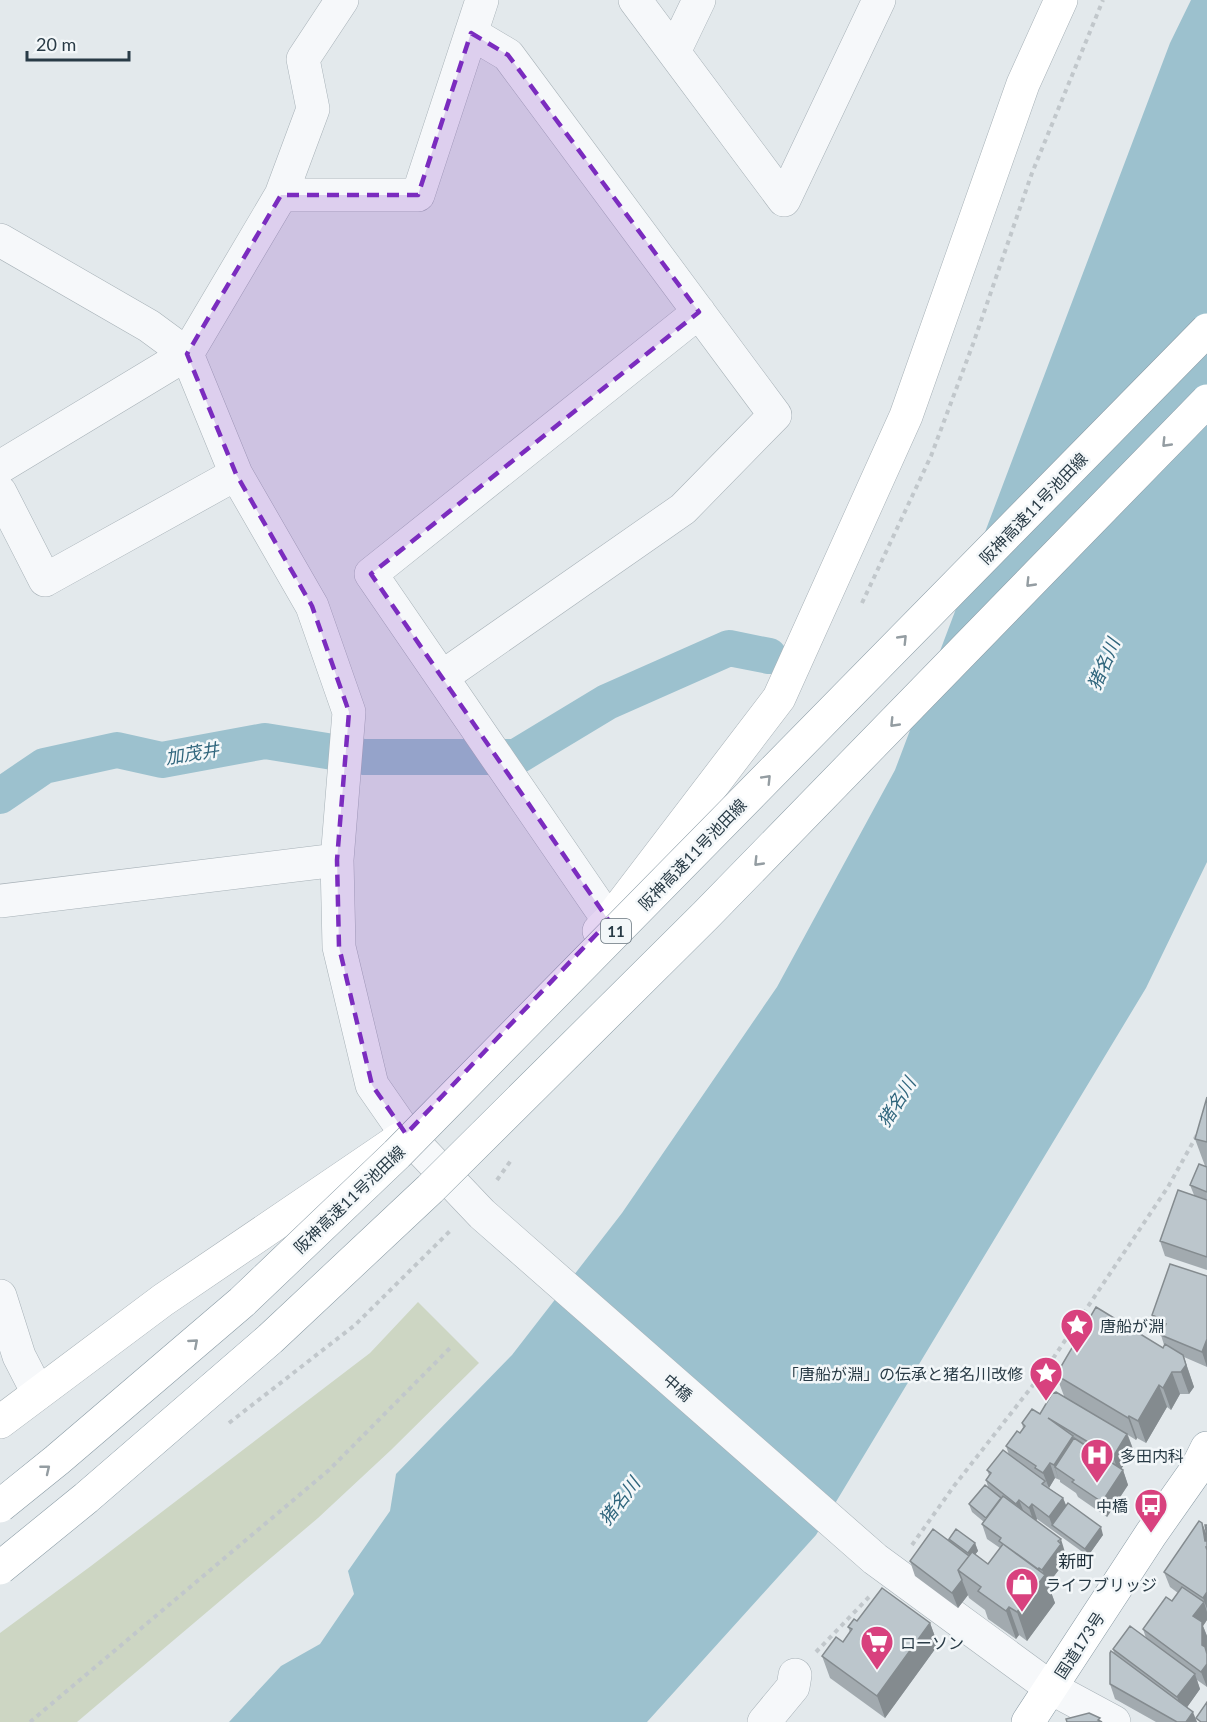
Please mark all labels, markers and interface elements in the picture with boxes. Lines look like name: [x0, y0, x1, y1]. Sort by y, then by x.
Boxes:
scale bar: [27, 24, 129, 62]
text: 20 m: [36, 33, 76, 55]
one-way arrow: [1162, 437, 1173, 447]
street label: 阪神高速11号池田線: [975, 449, 1091, 567]
one-way arrow: [1026, 576, 1037, 586]
water label: 猪名川: [1082, 633, 1124, 693]
one-way arrow: [896, 636, 907, 647]
one-way arrow: [890, 716, 901, 726]
water label: 加茂井: [164, 738, 222, 768]
one-way arrow: [759, 775, 770, 786]
street label: 阪神高速11号池田線: [634, 795, 750, 913]
one-way arrow: [754, 855, 765, 866]
road number: 11: [601, 919, 631, 943]
water label: 猪名川: [872, 1072, 921, 1131]
street label: 阪神高速11号池田線: [290, 1141, 408, 1257]
place icon: 唐船が淵: [1059, 1307, 1095, 1354]
place label: 唐船が淵: [1100, 1316, 1164, 1335]
one-way arrow: [187, 1339, 198, 1350]
place icon: 「唐船が淵」の伝承と猪名川改修: [1028, 1355, 1064, 1402]
place label: 「唐船が淵」の伝承と猪名川改修: [783, 1364, 1023, 1383]
street label: 中橋: [660, 1369, 696, 1405]
hospital icon: 多田内科: [1079, 1437, 1115, 1484]
place label: 多田内科: [1120, 1446, 1184, 1465]
one-way arrow: [39, 1466, 50, 1477]
water label: 猪名川: [594, 1471, 645, 1529]
bus stop icon: 中橋: [1133, 1487, 1169, 1534]
place label: 中橋: [1096, 1496, 1128, 1515]
district label: 新町: [1058, 1550, 1094, 1572]
shop icon: ライフブリッジ: [1004, 1566, 1040, 1613]
place label: ライフブリッジ: [1045, 1575, 1157, 1594]
street label: 国道173号: [1050, 1608, 1108, 1682]
supermarket icon: ローソン: [859, 1624, 895, 1671]
place label: ローソン: [900, 1633, 964, 1652]

